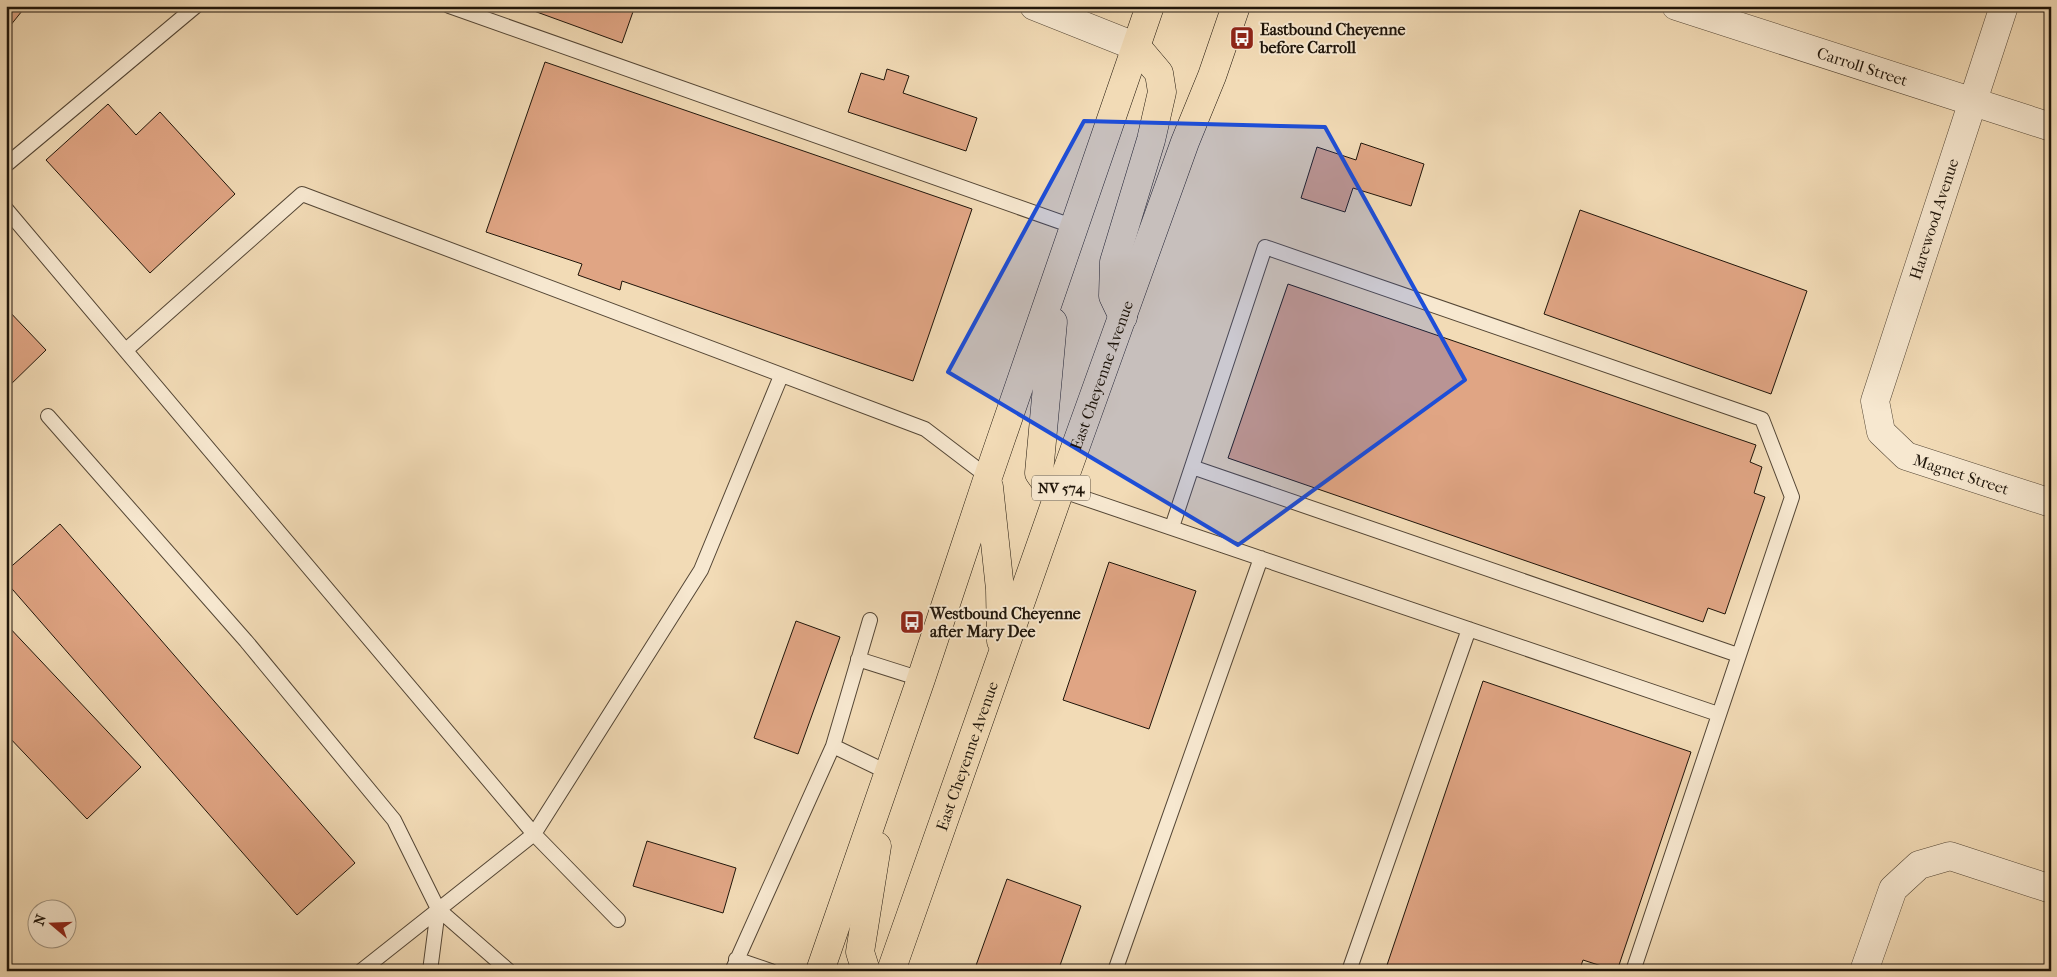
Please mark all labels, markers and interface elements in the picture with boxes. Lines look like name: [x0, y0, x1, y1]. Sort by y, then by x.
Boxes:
place label: Eastbound Cheyenne before Carroll: [1259, 20, 1405, 57]
bus stop icon: Eastbound Cheyenne before Carroll: [1229, 25, 1255, 51]
street label: Carroll Street: [1815, 43, 1911, 90]
street label: Harewood Avenue: [1905, 156, 1963, 282]
street label: East Cheyenne Avenue: [1066, 298, 1137, 452]
street label: Magnet Street: [1911, 450, 2012, 498]
road number: NV 574: [1032, 476, 1090, 500]
place label: Westbound Cheyenne after Mary Dee: [929, 604, 1081, 642]
bus stop icon: Westbound Cheyenne after Mary Dee: [899, 609, 925, 635]
street label: East Cheyenne Avenue: [932, 679, 1002, 833]
north arrow: [28, 900, 78, 950]
text: N: [30, 912, 50, 928]

